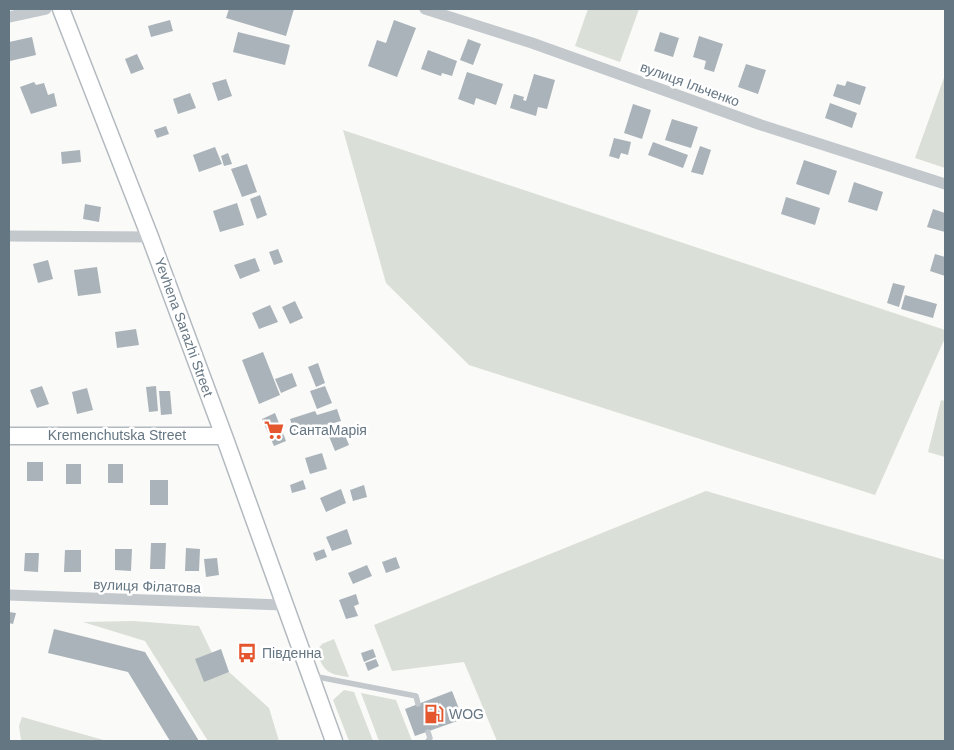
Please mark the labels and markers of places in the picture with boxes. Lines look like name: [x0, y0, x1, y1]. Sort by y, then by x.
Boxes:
supermarket icon: СантаМарія: [263, 419, 285, 441]
place label: СантаМарія: [289, 422, 367, 438]
bus stop icon: Південна: [236, 642, 258, 664]
place label: Південна: [262, 645, 322, 661]
fuel station icon: WOG: [423, 703, 445, 725]
place label: WOG: [449, 706, 484, 722]

